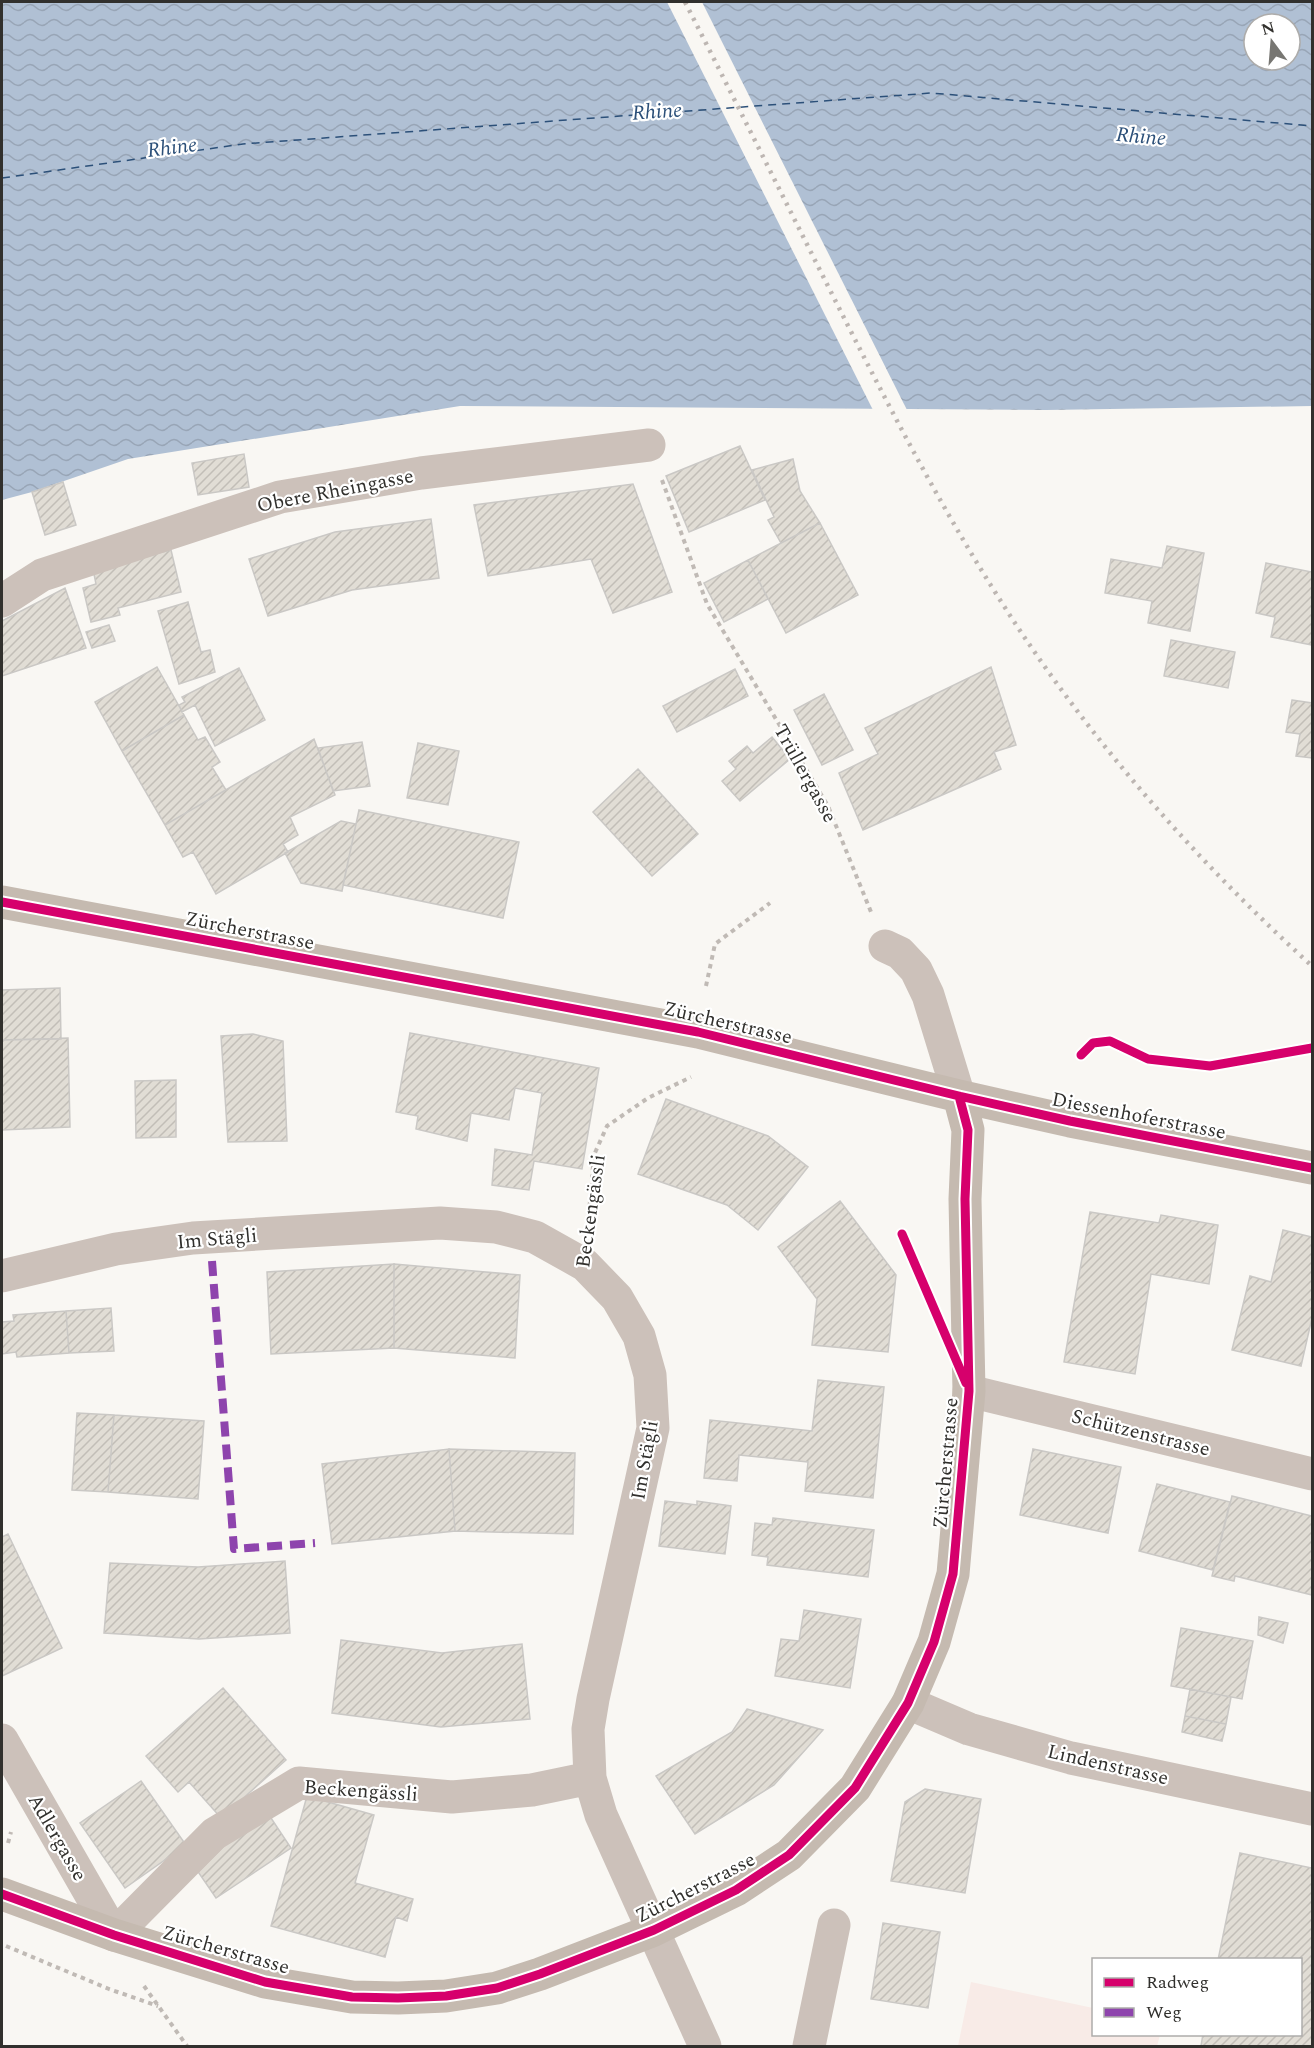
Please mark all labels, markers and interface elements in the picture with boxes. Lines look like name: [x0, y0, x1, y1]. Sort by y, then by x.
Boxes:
north arrow: [1242, 12, 1302, 72]
text: N: [1259, 15, 1278, 42]
water label: Rhine: [631, 94, 683, 130]
water label: Rhine: [1114, 119, 1167, 155]
water label: Rhine: [145, 129, 199, 167]
street label: Obere Rheingasse: [254, 461, 416, 521]
street label: Trüllergasse: [766, 719, 845, 828]
street label: Zürcherstrasse: [182, 904, 317, 958]
street label: Zürcherstrasse: [660, 994, 795, 1052]
street label: Diessenhoferstrasse: [1049, 1084, 1229, 1148]
street label: Beckengässli: [568, 1152, 614, 1270]
street label: Im Stägli: [176, 1221, 258, 1257]
street label: Zürcherstrasse: [925, 1396, 967, 1530]
street label: Schützenstrasse: [1068, 1401, 1213, 1465]
street label: Im Stägli: [623, 1418, 667, 1502]
street label: Lindenstrasse: [1044, 1736, 1171, 1793]
street label: Beckengässli: [303, 1772, 419, 1810]
street label: Adlergasse: [20, 1788, 94, 1887]
street label: Zürcherstrasse: [630, 1845, 761, 1931]
street label: Zürcherstrasse: [158, 1917, 293, 1982]
legend: [1092, 1958, 1302, 2036]
text: Radweg: [1146, 1969, 1209, 1996]
text: Weg: [1146, 1999, 1182, 2026]

